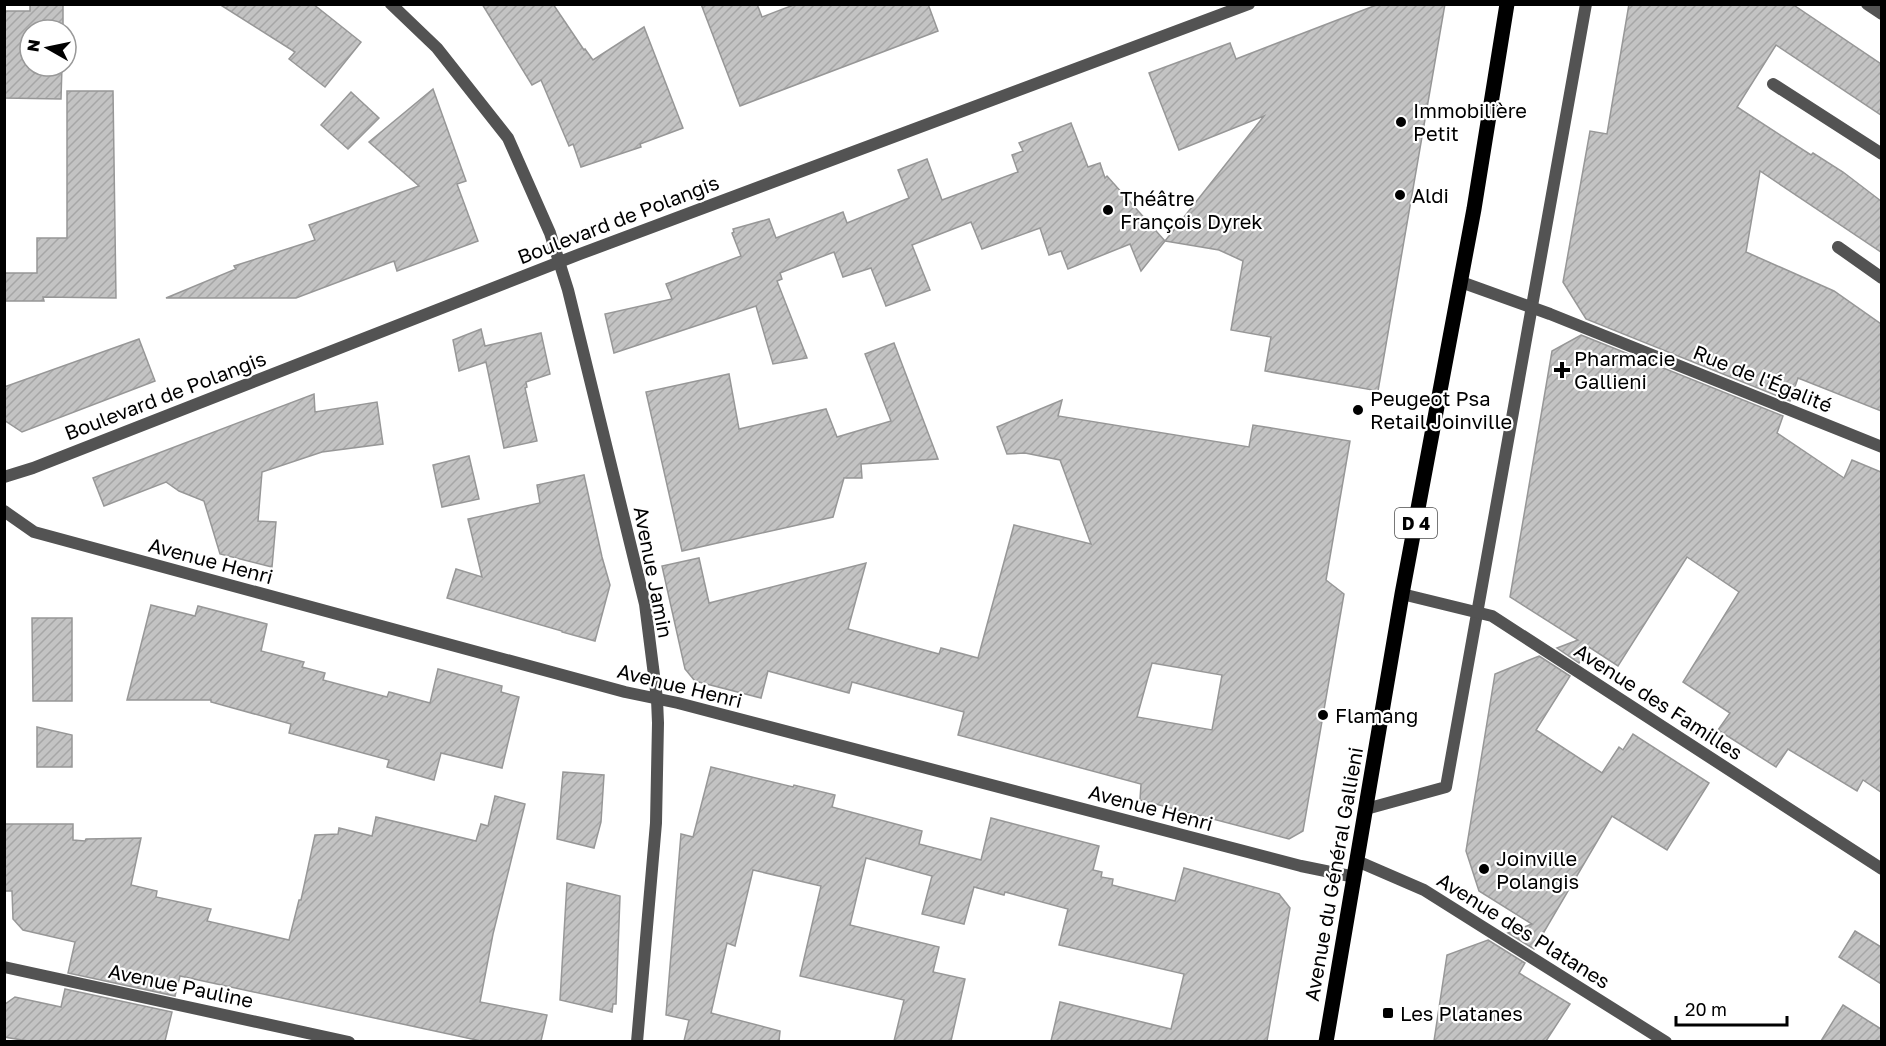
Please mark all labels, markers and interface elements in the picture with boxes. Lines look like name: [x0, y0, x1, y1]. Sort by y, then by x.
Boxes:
north arrow: [18, 18, 78, 78]
text: N: [22, 38, 44, 53]
place label: Immobilière Petit: [1413, 98, 1527, 145]
marker: Immobilière Petit: [1394, 115, 1408, 129]
street label: Boulevard de Polangis: [514, 169, 722, 269]
place label: Aldi: [1412, 183, 1449, 207]
place label: Théâtre François Dyrek: [1120, 186, 1263, 233]
marker: Aldi: [1393, 188, 1407, 202]
marker: Théâtre François Dyrek: [1101, 203, 1115, 217]
street label: Rue de l'Égalité: [1690, 339, 1836, 417]
street label: Boulevard de Polangis: [61, 345, 269, 445]
place label: Pharmacie Gallieni: [1574, 346, 1675, 393]
marker: Pharmacie Gallieni: [1555, 363, 1569, 377]
place label: Peugeot Psa Retail Joinville: [1370, 386, 1512, 433]
marker: Peugeot Psa Retail Joinville: [1351, 403, 1365, 417]
street label: Avenue Jamin: [629, 504, 679, 640]
road number: D 4: [1395, 508, 1437, 538]
street label: Avenue Henri: [146, 532, 276, 588]
street label: Avenue des Familles: [1570, 638, 1748, 764]
street label: Avenue Henri: [615, 658, 745, 712]
place label: Flamang: [1335, 703, 1418, 727]
marker: Flamang: [1316, 708, 1330, 722]
street label: Avenue du Général Gallieni: [1299, 745, 1367, 1003]
street label: Avenue Henri: [1086, 779, 1216, 835]
place label: Joinville Polangis: [1496, 846, 1579, 893]
marker: Joinville Polangis: [1477, 862, 1491, 876]
street label: Avenue des Platanes: [1433, 867, 1615, 993]
street label: Avenue Pauline: [106, 958, 256, 1012]
scale bar: [1676, 989, 1787, 1027]
text: 20 m: [1685, 998, 1727, 1020]
place label: Les Platanes: [1400, 1001, 1523, 1025]
marker: Les Platanes: [1381, 1006, 1395, 1020]

